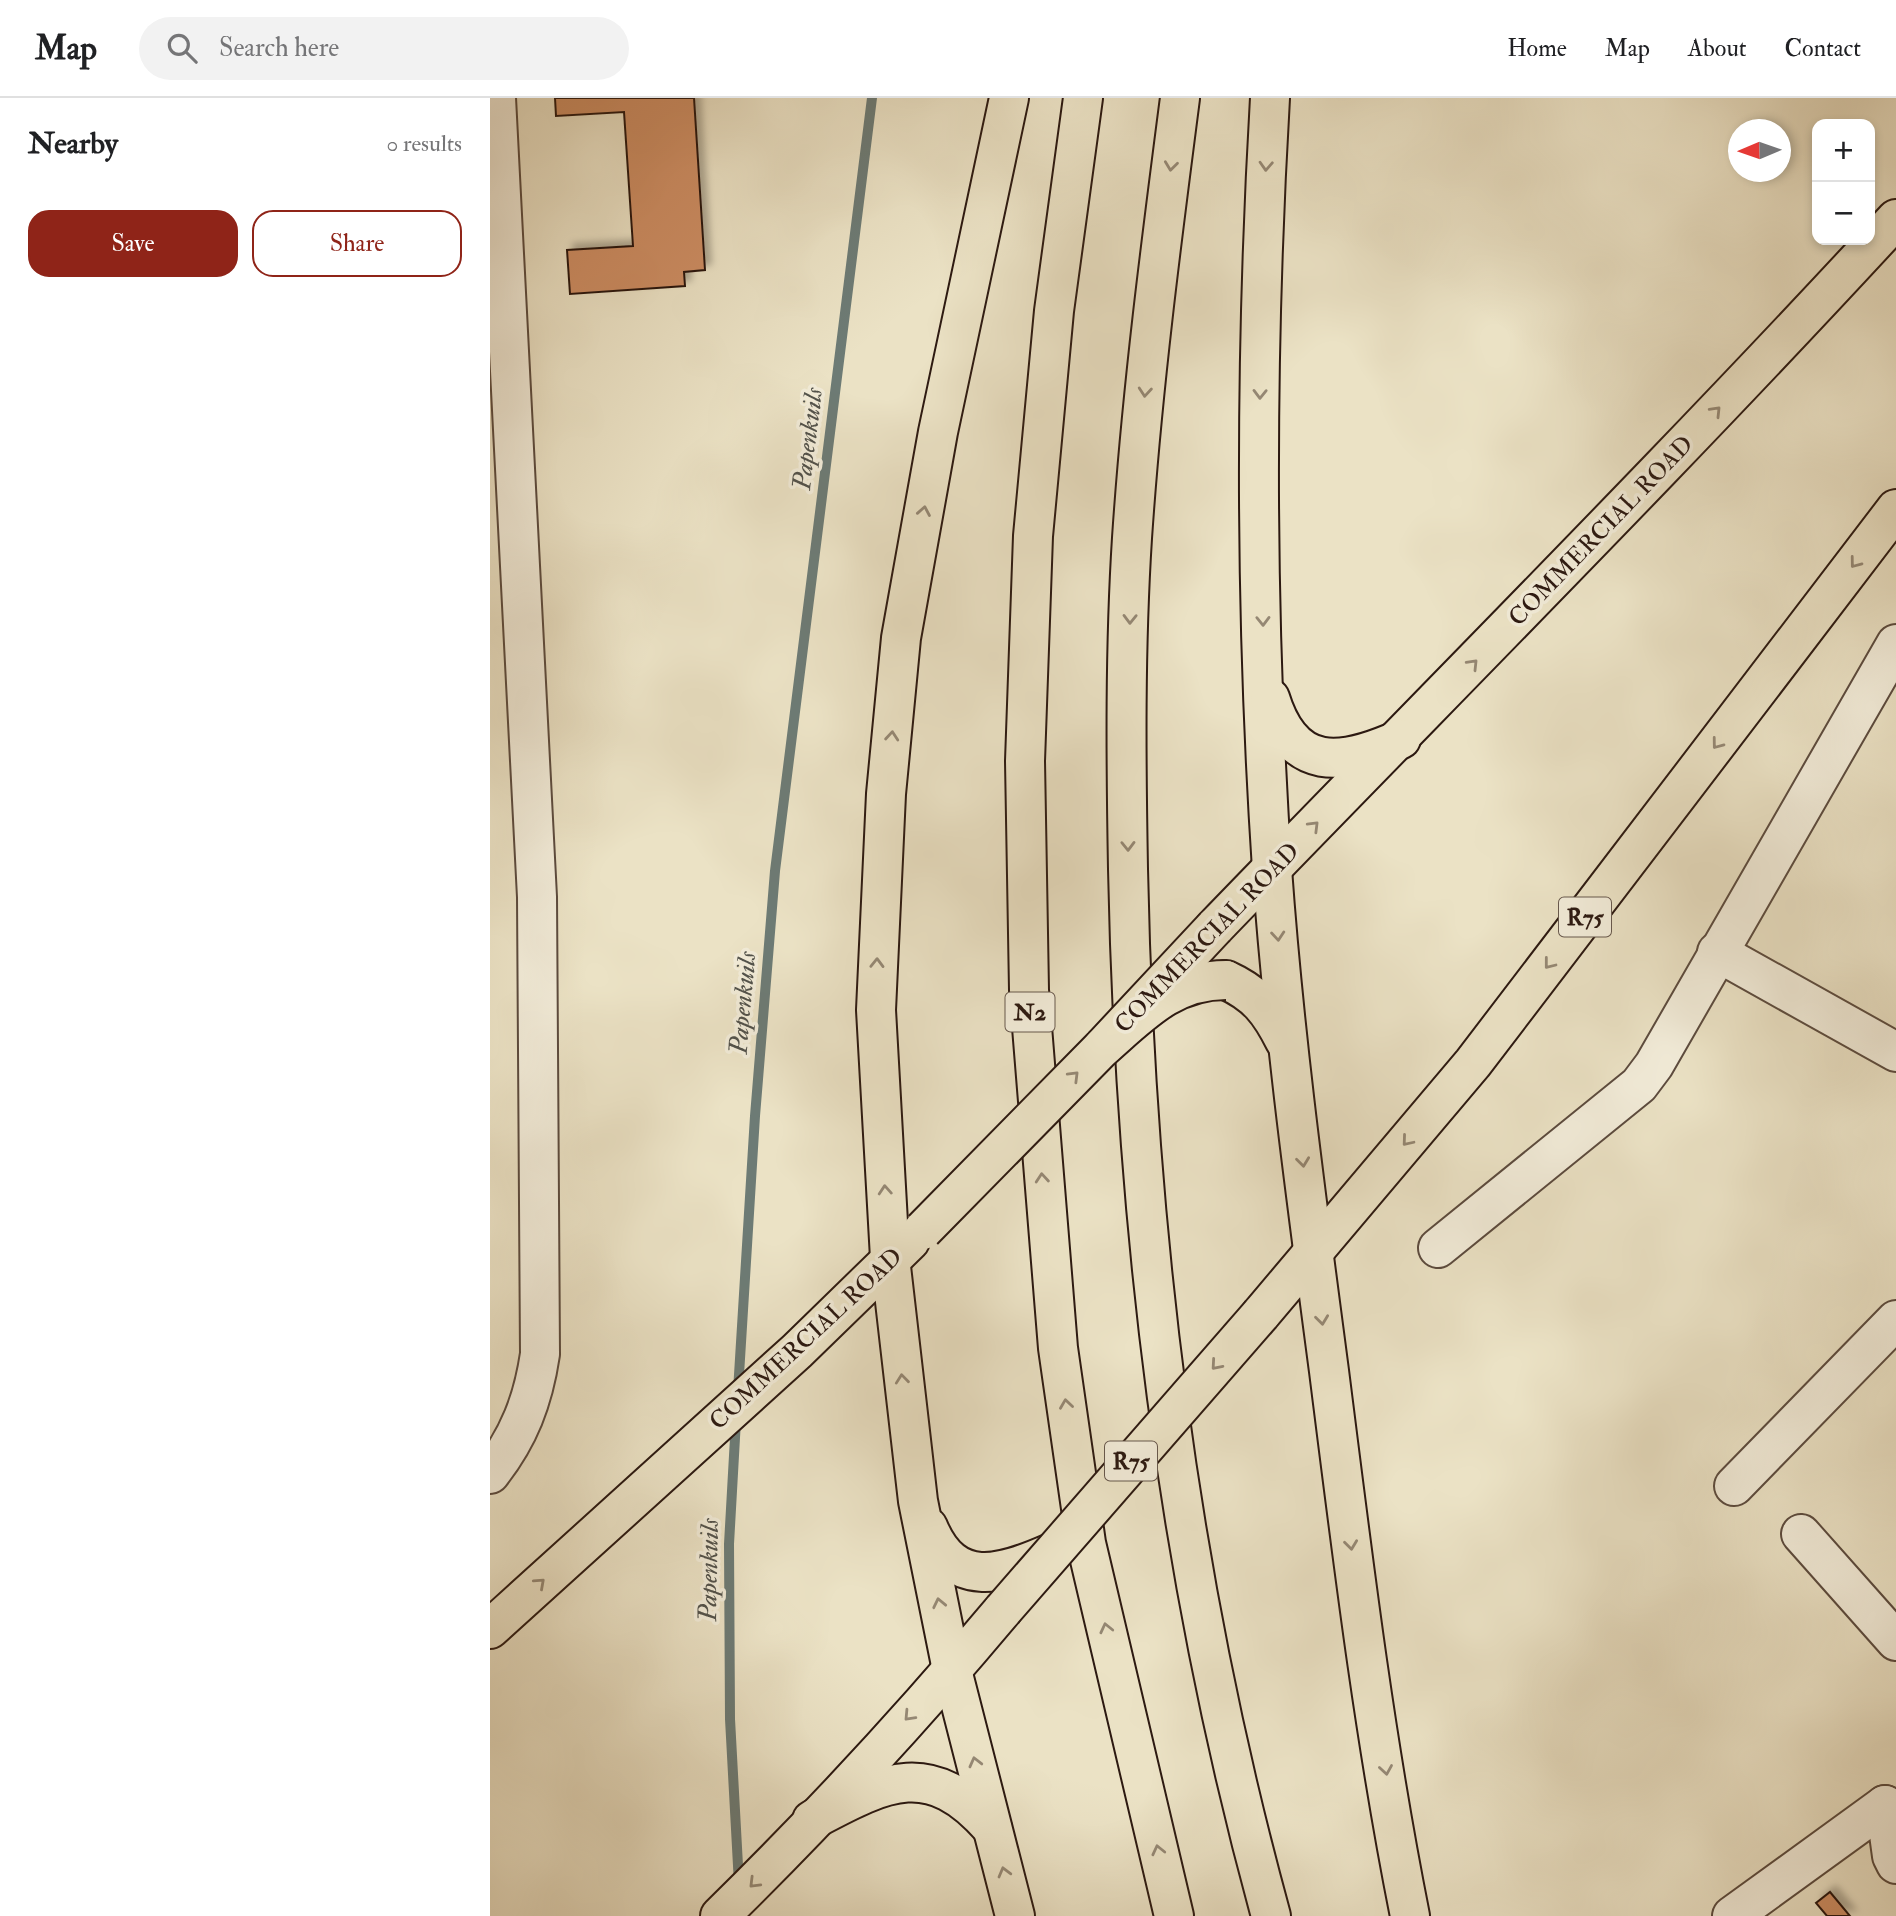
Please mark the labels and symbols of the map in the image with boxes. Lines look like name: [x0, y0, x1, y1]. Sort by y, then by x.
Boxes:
north arrow: [1728, 119, 1791, 182]
one-way arrow: [1164, 160, 1179, 172]
one-way arrow: [1259, 161, 1274, 172]
water label: Papenkuils: [786, 385, 830, 493]
one-way arrow: [1138, 386, 1153, 397]
one-way arrow: [1252, 388, 1267, 399]
one-way arrow: [1707, 407, 1720, 420]
street label: COMMERCIAL ROAD: [1502, 429, 1700, 633]
one-way arrow: [916, 505, 931, 517]
one-way arrow: [1850, 555, 1863, 568]
one-way arrow: [1122, 614, 1138, 624]
one-way arrow: [1255, 616, 1271, 627]
one-way arrow: [1465, 659, 1478, 672]
one-way arrow: [884, 730, 899, 741]
one-way arrow: [1713, 736, 1725, 749]
one-way arrow: [1306, 822, 1319, 835]
street label: COMMERCIAL ROAD: [1108, 836, 1306, 1040]
one-way arrow: [1120, 841, 1136, 852]
road number: R75: [1559, 898, 1611, 936]
one-way arrow: [1270, 931, 1285, 942]
water label: Papenkuils: [722, 949, 764, 1057]
one-way arrow: [1545, 956, 1558, 969]
one-way arrow: [870, 957, 885, 968]
road number: N2: [1006, 992, 1054, 1032]
one-way arrow: [1066, 1072, 1079, 1085]
one-way arrow: [1403, 1133, 1415, 1146]
one-way arrow: [1295, 1156, 1310, 1168]
one-way arrow: [1035, 1172, 1050, 1183]
one-way arrow: [878, 1184, 893, 1195]
street label: COMMERCIAL ROAD: [703, 1241, 909, 1437]
one-way arrow: [1315, 1314, 1330, 1326]
one-way arrow: [1212, 1357, 1224, 1370]
one-way arrow: [894, 1373, 909, 1385]
one-way arrow: [1059, 1399, 1074, 1410]
road number: R75: [1105, 1442, 1157, 1480]
water label: Papenkuils: [692, 1517, 726, 1623]
one-way arrow: [1344, 1540, 1359, 1551]
one-way arrow: [532, 1579, 545, 1591]
one-way arrow: [932, 1597, 947, 1609]
one-way arrow: [1100, 1622, 1114, 1634]
one-way arrow: [905, 1708, 918, 1721]
one-way arrow: [969, 1756, 983, 1768]
one-way arrow: [1378, 1764, 1393, 1776]
one-way arrow: [1152, 1844, 1166, 1856]
one-way arrow: [997, 1866, 1012, 1878]
one-way arrow: [749, 1874, 762, 1887]

